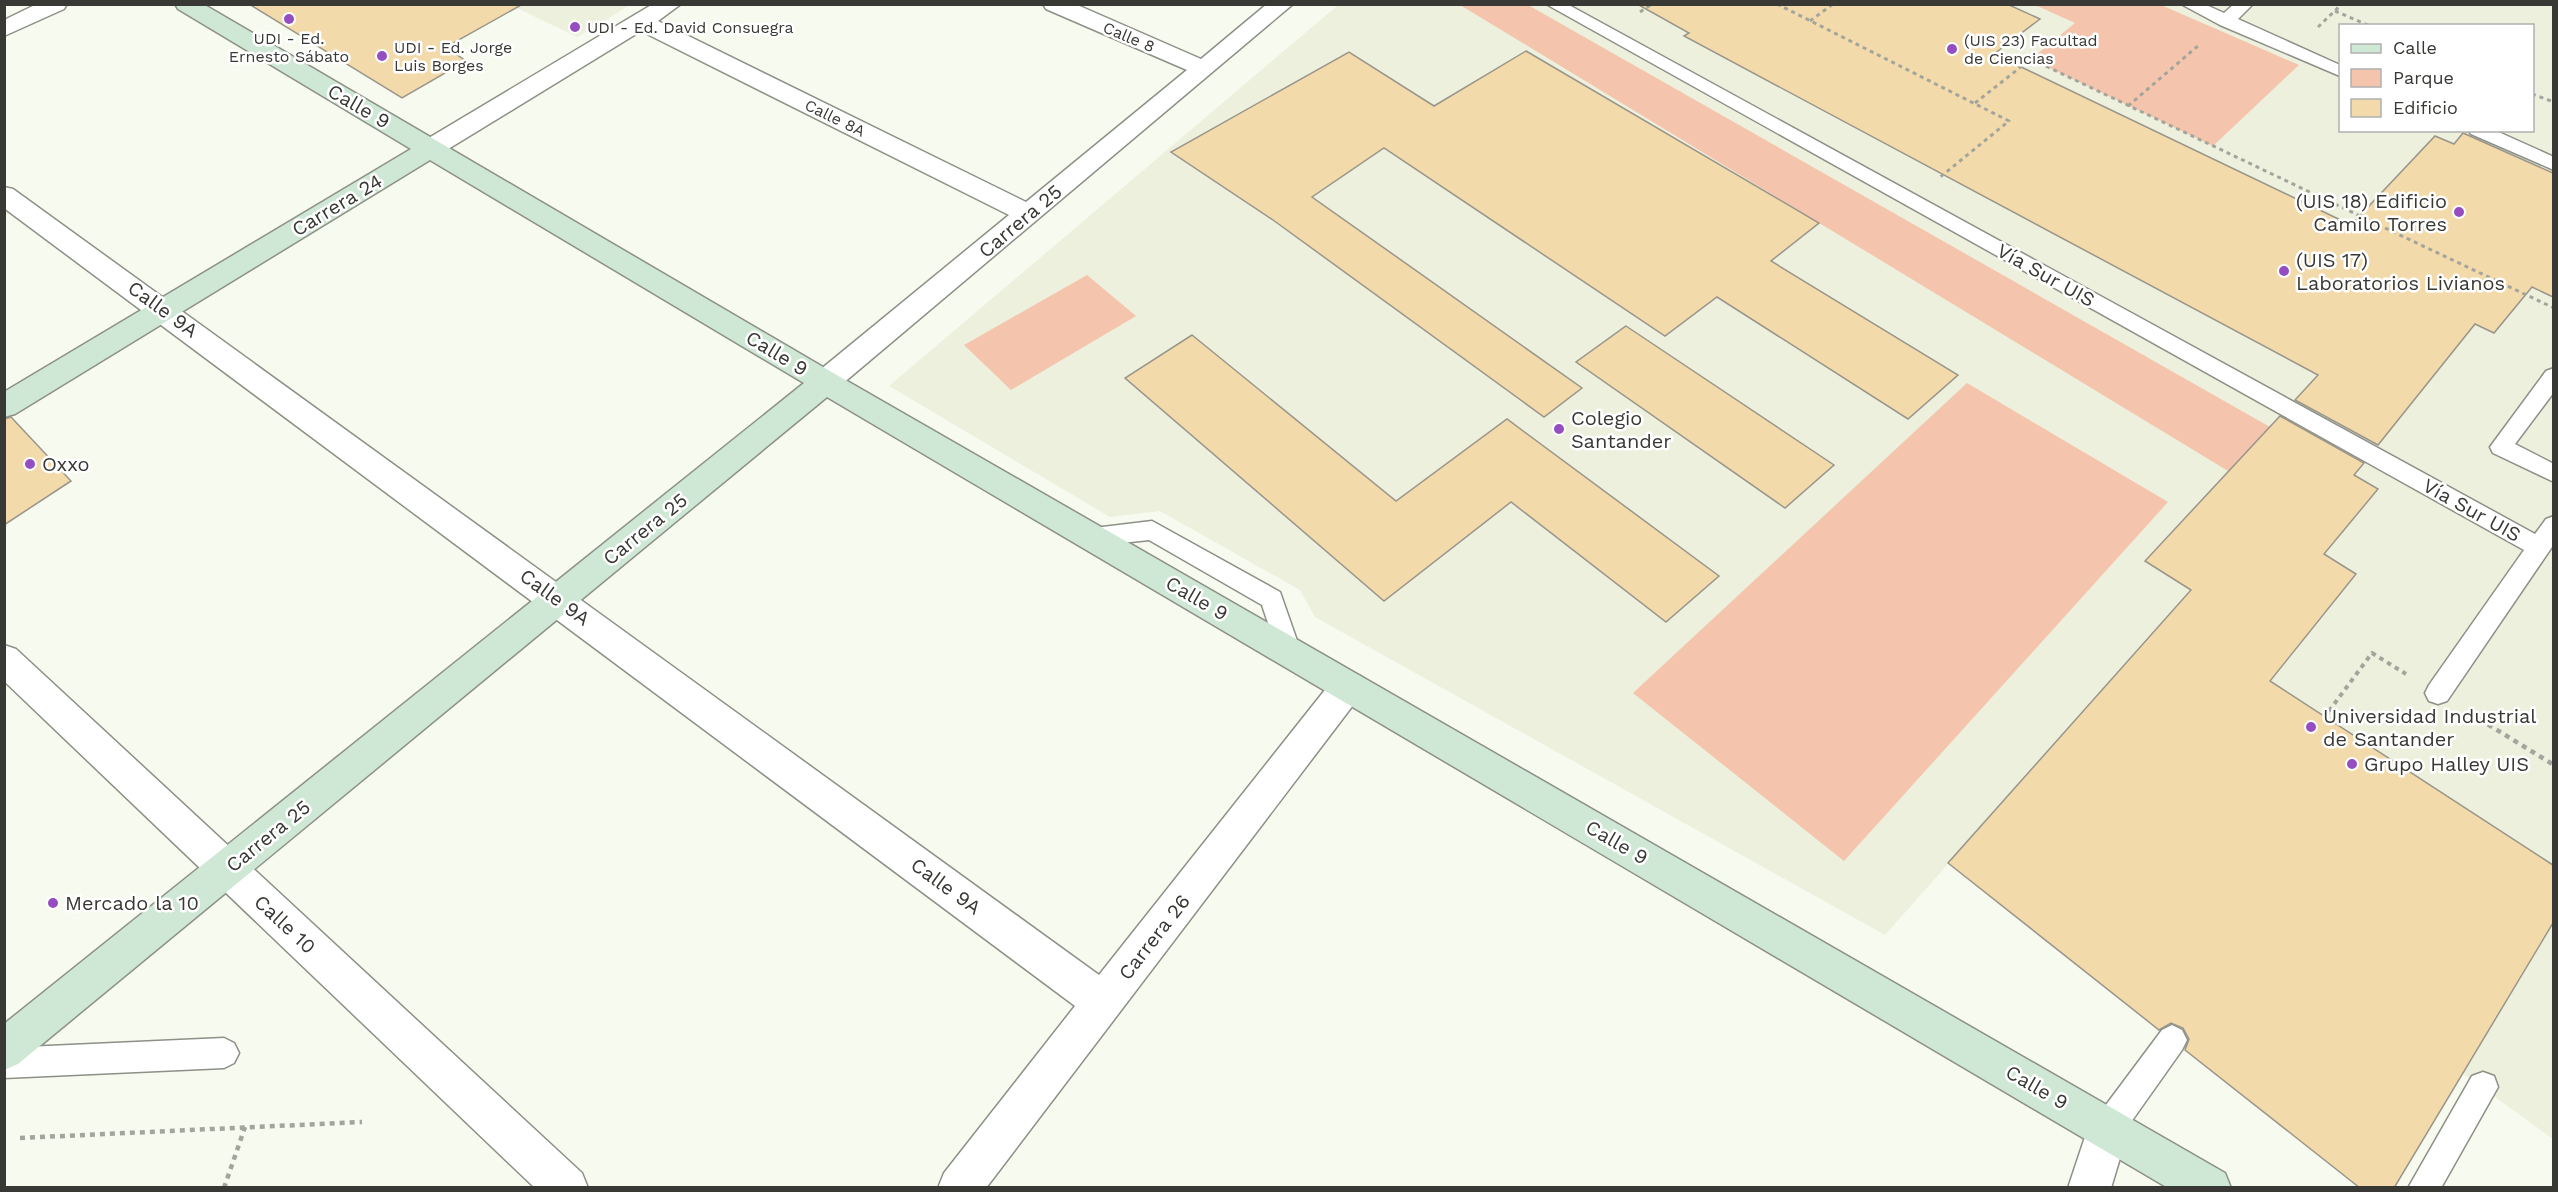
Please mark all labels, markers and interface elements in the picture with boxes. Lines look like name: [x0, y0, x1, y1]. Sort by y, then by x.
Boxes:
marker: UDI - Ed. Ernesto Sábato: [282, 12, 296, 26]
place label: UDI - Ed. David Consuegra: [587, 18, 794, 37]
street label: Calle 8: [1100, 18, 1158, 56]
marker: UDI - Ed. David Consuegra: [568, 20, 582, 34]
legend: [2339, 24, 2534, 132]
place label: UDI - Ed. Ernesto Sábato: [229, 29, 349, 66]
place label: (UIS 23) Facultad de Ciencias: [1964, 31, 2098, 68]
text: Calle: [2393, 37, 2437, 58]
place label: UDI - Ed. Jorge Luis Borges: [394, 38, 512, 75]
marker: (UIS 23) Facultad de Ciencias: [1945, 42, 1959, 56]
marker: UDI - Ed. Jorge Luis Borges: [375, 49, 389, 63]
text: Parque: [2393, 67, 2454, 88]
street label: Calle 9: [324, 79, 394, 133]
street label: Calle 8A: [802, 95, 869, 141]
text: Edificio: [2393, 97, 2458, 118]
street label: Carrera 24: [287, 169, 387, 241]
street label: Carrera 25: [973, 179, 1067, 263]
place label: (UIS 18) Edificio Camilo Torres: [2296, 189, 2447, 236]
marker: (UIS 18) Edificio Camilo Torres: [2452, 205, 2466, 219]
street label: Vía Sur UIS: [1993, 238, 2099, 312]
place label: (UIS 17) Laboratorios Livianos: [2296, 248, 2505, 295]
marker: (UIS 17) Laboratorios Livianos: [2277, 264, 2291, 278]
street label: Calle 9A: [123, 275, 203, 343]
street label: Calle 9: [742, 325, 812, 381]
place label: Colegio Santander: [1571, 406, 1672, 453]
marker: Colegio Santander: [1552, 422, 1566, 436]
place label: Oxxo: [42, 452, 90, 476]
marker: Oxxo: [23, 457, 37, 471]
street label: Vía Sur UIS: [2419, 473, 2525, 547]
street label: Carrera 25: [598, 488, 692, 570]
street label: Calle 9A: [515, 563, 595, 631]
street label: Calle 9: [1162, 571, 1232, 625]
place label: Universidad Industrial de Santander: [2323, 704, 2536, 751]
marker: Universidad Industrial de Santander: [2304, 720, 2318, 734]
place label: Grupo Halley UIS: [2364, 752, 2529, 776]
marker: Grupo Halley UIS: [2345, 757, 2359, 771]
street label: Carrera 25: [221, 795, 315, 877]
street label: Calle 9: [1582, 815, 1652, 869]
street label: Calle 9A: [906, 852, 986, 920]
street label: Calle 10: [249, 889, 321, 959]
street label: Carrera 26: [1113, 889, 1195, 985]
place label: Mercado la 10: [65, 891, 199, 915]
marker: Mercado la 10: [46, 896, 60, 910]
street label: Calle 9: [2002, 1060, 2072, 1114]

